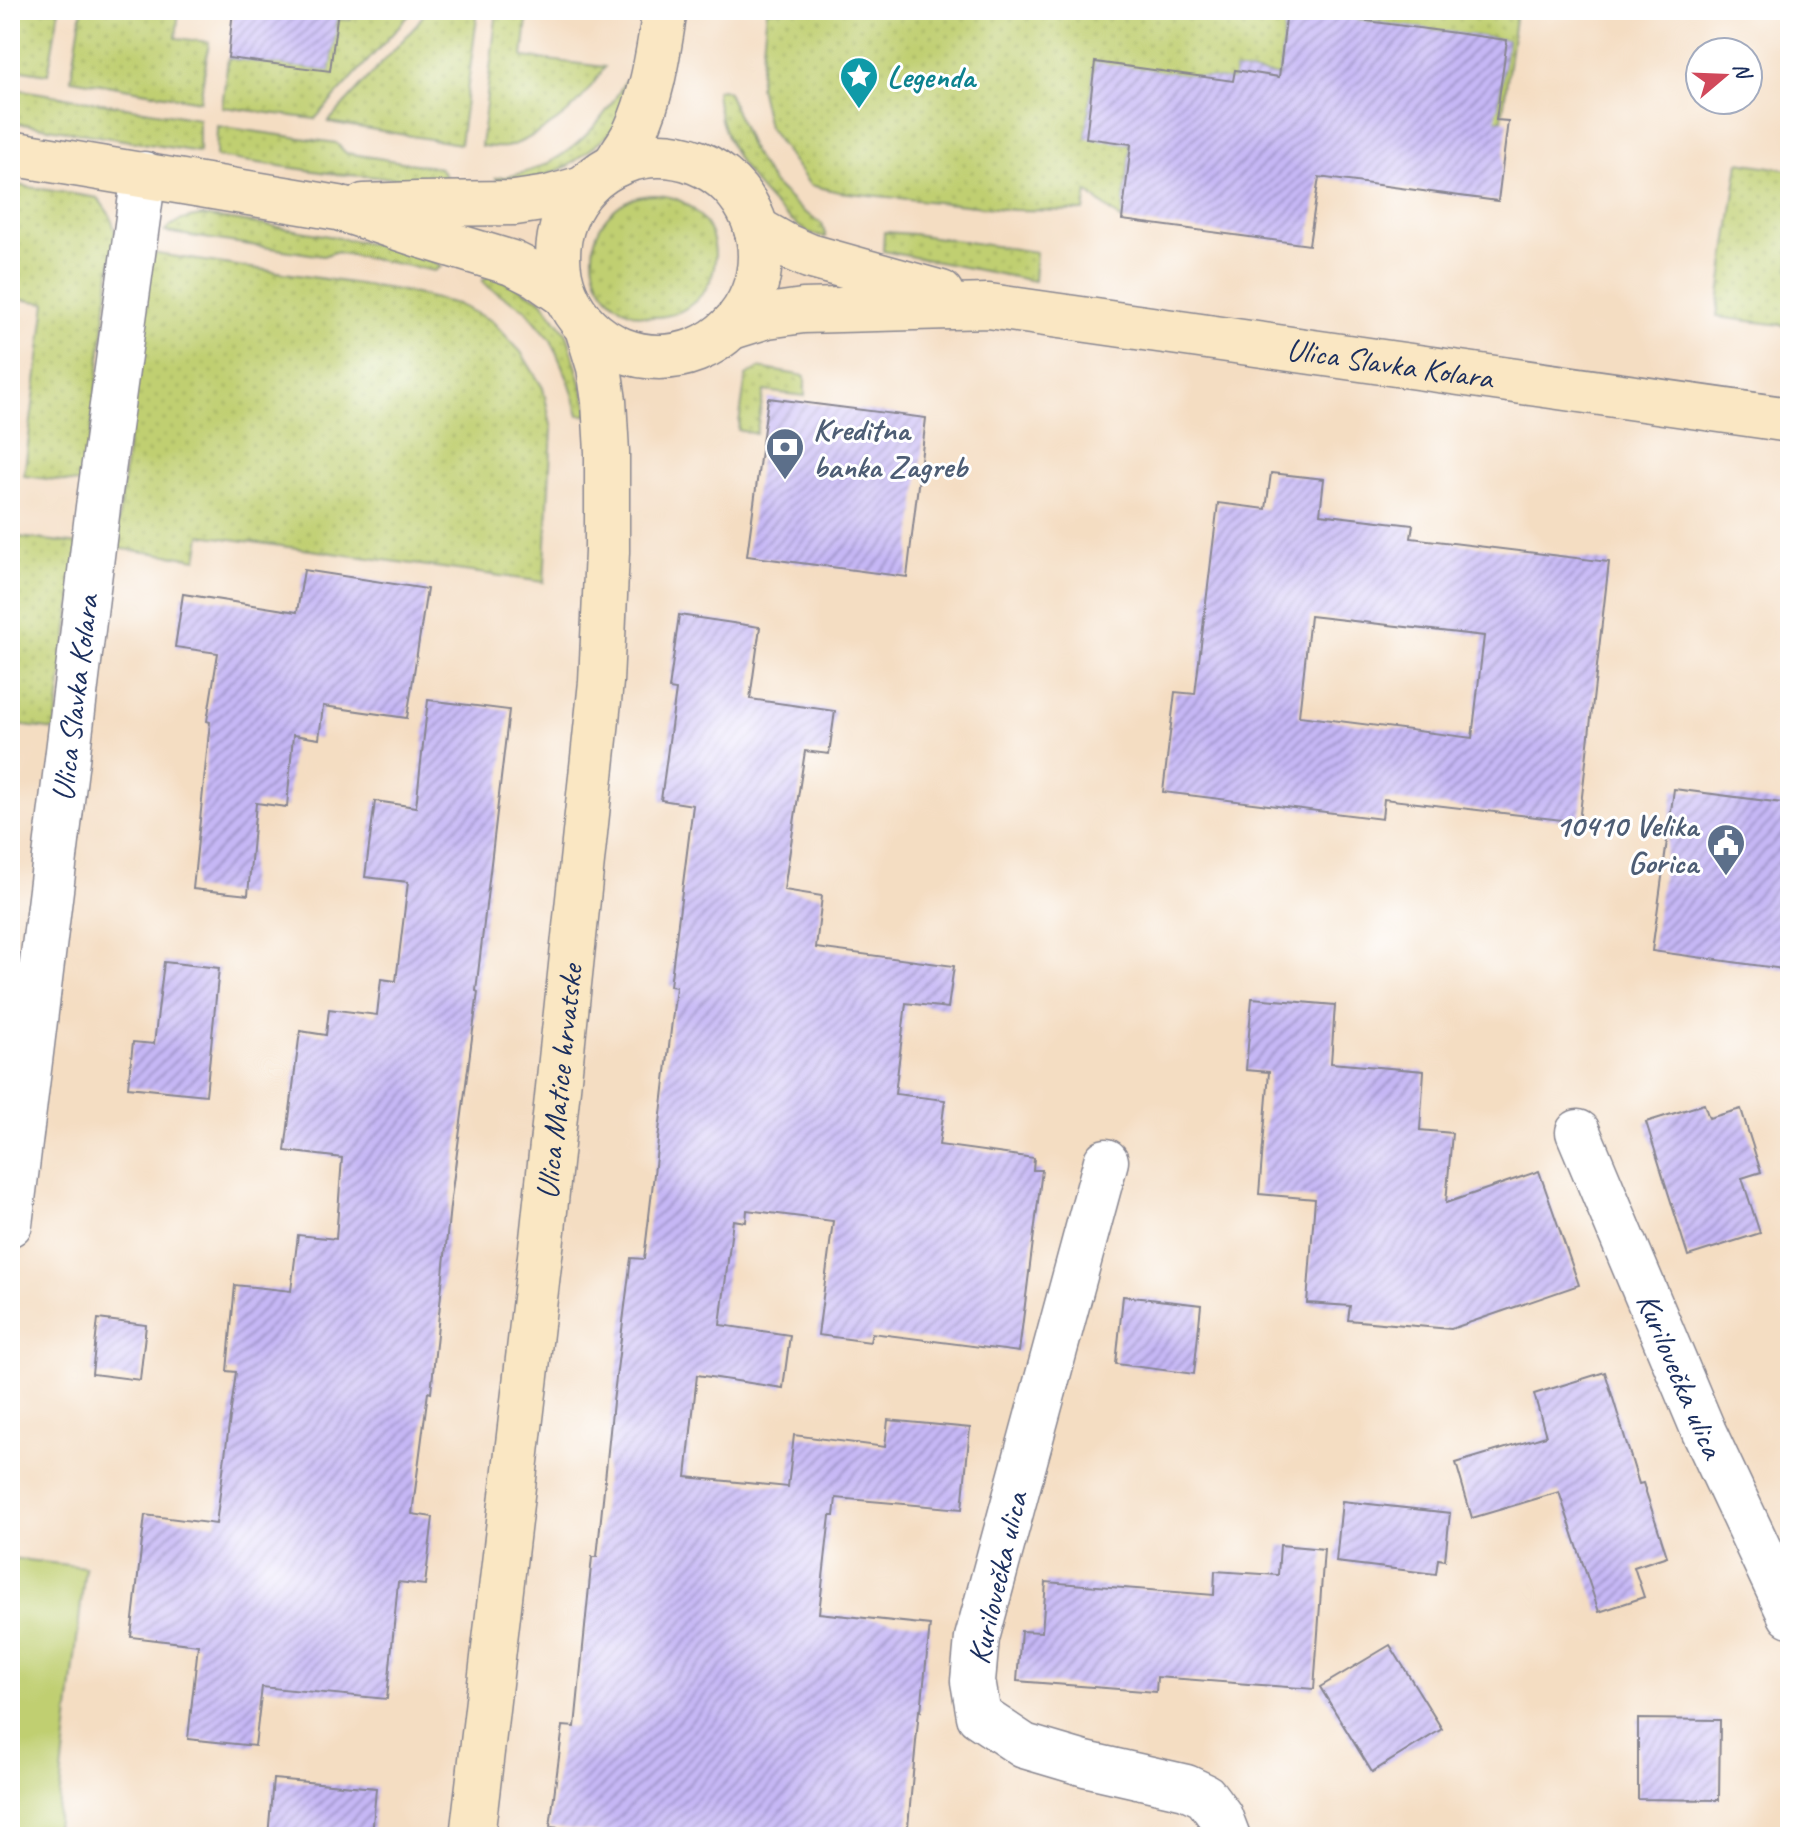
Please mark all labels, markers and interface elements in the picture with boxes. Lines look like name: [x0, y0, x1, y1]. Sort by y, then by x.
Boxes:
north arrow: [1684, 36, 1764, 116]
place icon: Legenda: [838, 55, 880, 110]
place label: Legenda: [887, 56, 977, 97]
text: N: [1727, 59, 1759, 84]
street label: Ulica Slavka Kolara: [1284, 329, 1497, 399]
place label: Kreditna banka Zagreb: [813, 409, 970, 487]
bank icon: Kreditna banka Zagreb: [764, 426, 806, 481]
street label: Ulica Slavka Kolara: [42, 590, 108, 804]
place label: 10410 Velika Gorica: [1555, 805, 1701, 883]
public building icon: 10410 Velika Gorica: [1705, 822, 1747, 877]
street label: Ulica Matice hrvatske: [526, 960, 592, 1201]
street label: Kurilovečka ulica: [1627, 1287, 1734, 1466]
street label: Kurilovečka ulica: [958, 1486, 1038, 1668]

